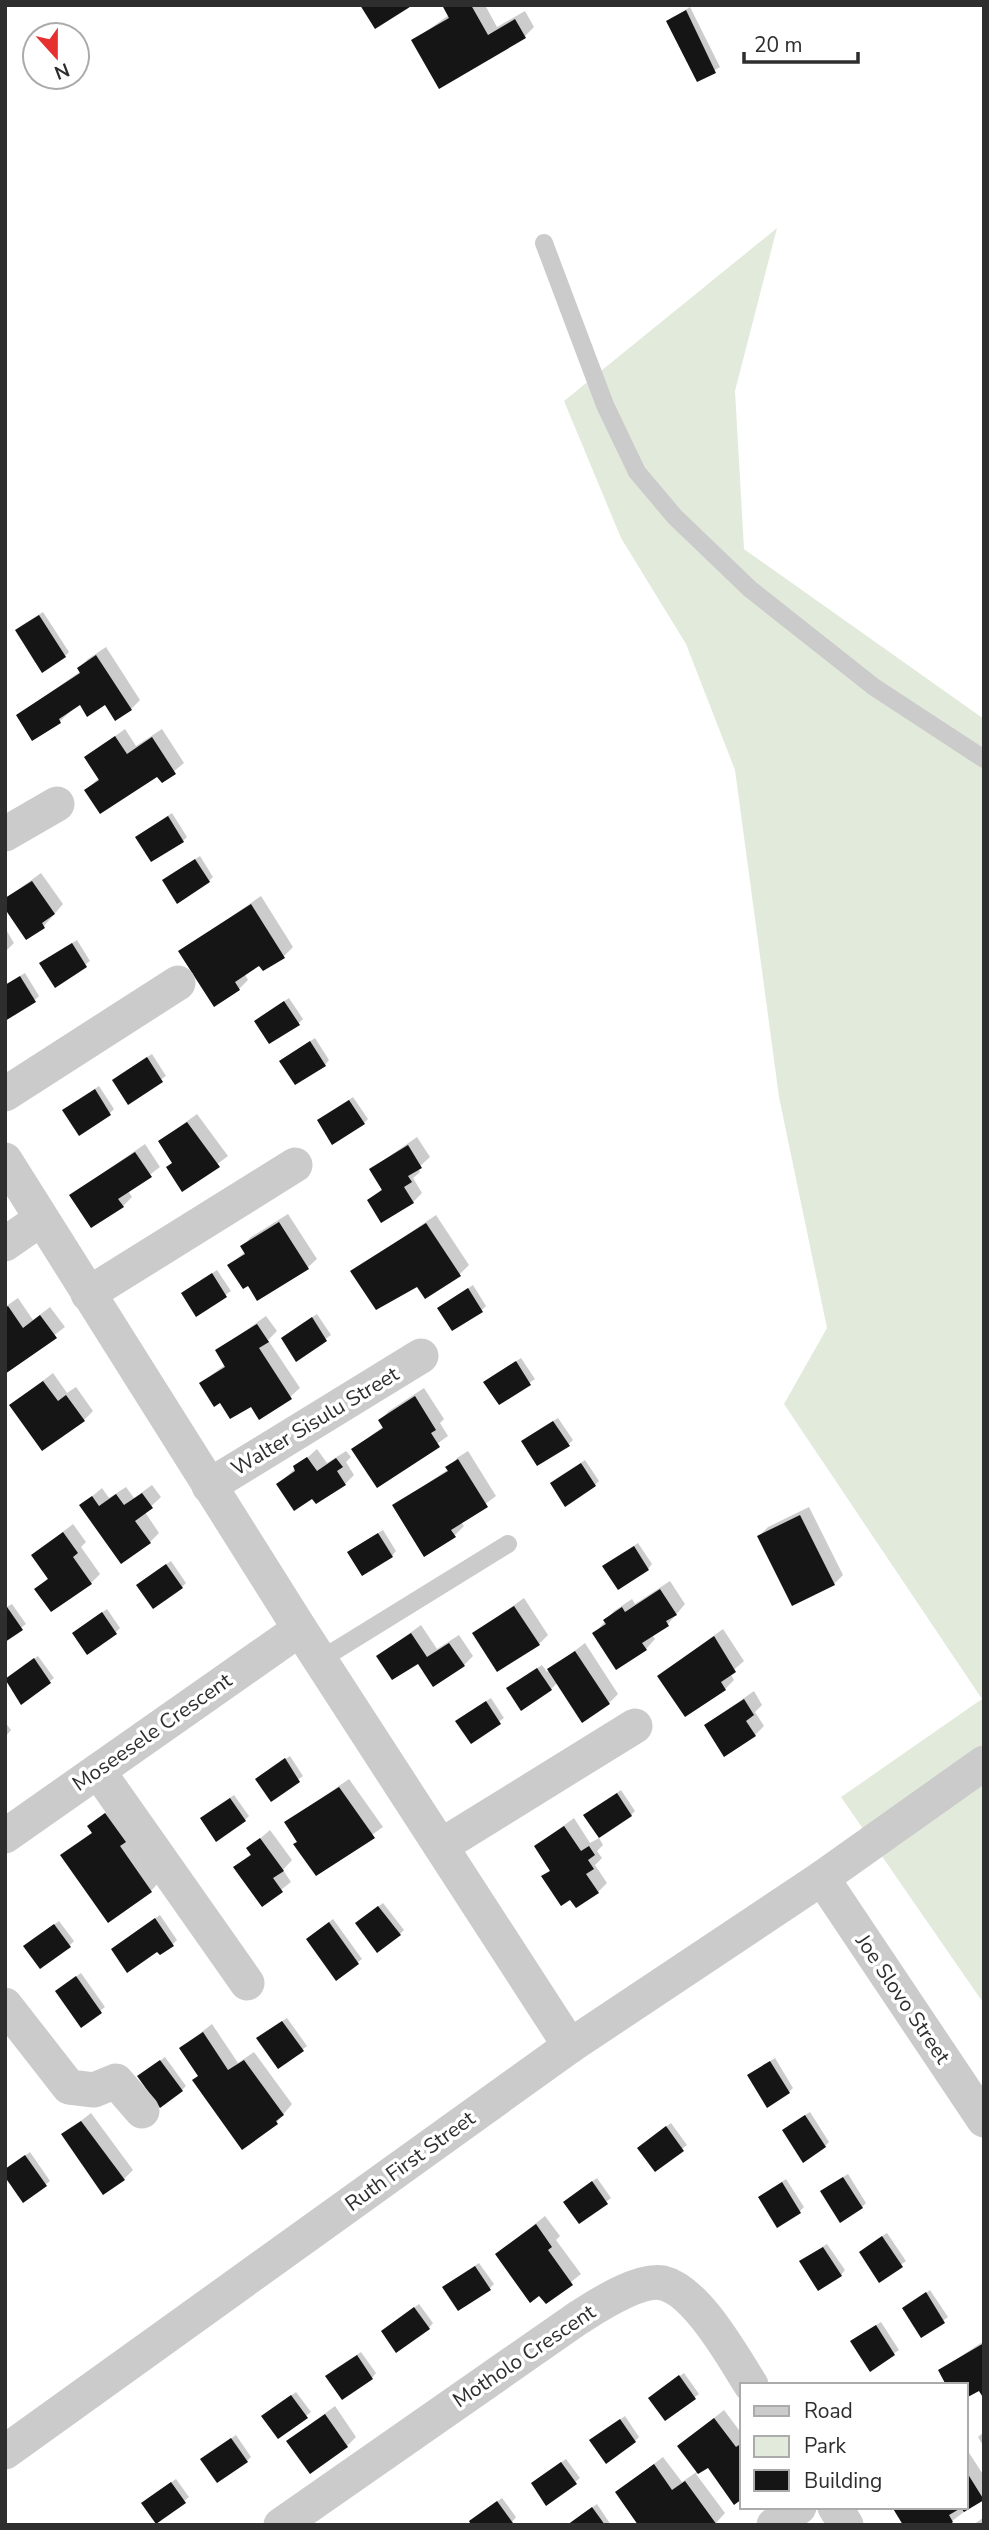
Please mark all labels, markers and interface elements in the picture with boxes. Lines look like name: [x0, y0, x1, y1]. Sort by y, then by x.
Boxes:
north arrow: [21, 21, 91, 91]
scale bar: [744, 21, 858, 65]
text: 20 m: [754, 31, 803, 59]
text: N: [50, 56, 73, 86]
street label: Walter Sisulu Street: [226, 1360, 405, 1482]
street label: Moseesele Crescent: [67, 1666, 238, 1798]
street label: Joe Slovo Street: [849, 1928, 957, 2070]
street label: Ruth First Street: [339, 2104, 481, 2218]
street label: Motholo Crescent: [447, 2298, 601, 2414]
legend: [740, 2383, 968, 2509]
text: Road: [804, 2397, 853, 2425]
text: Park: [804, 2432, 846, 2460]
text: Building: [804, 2467, 882, 2495]

